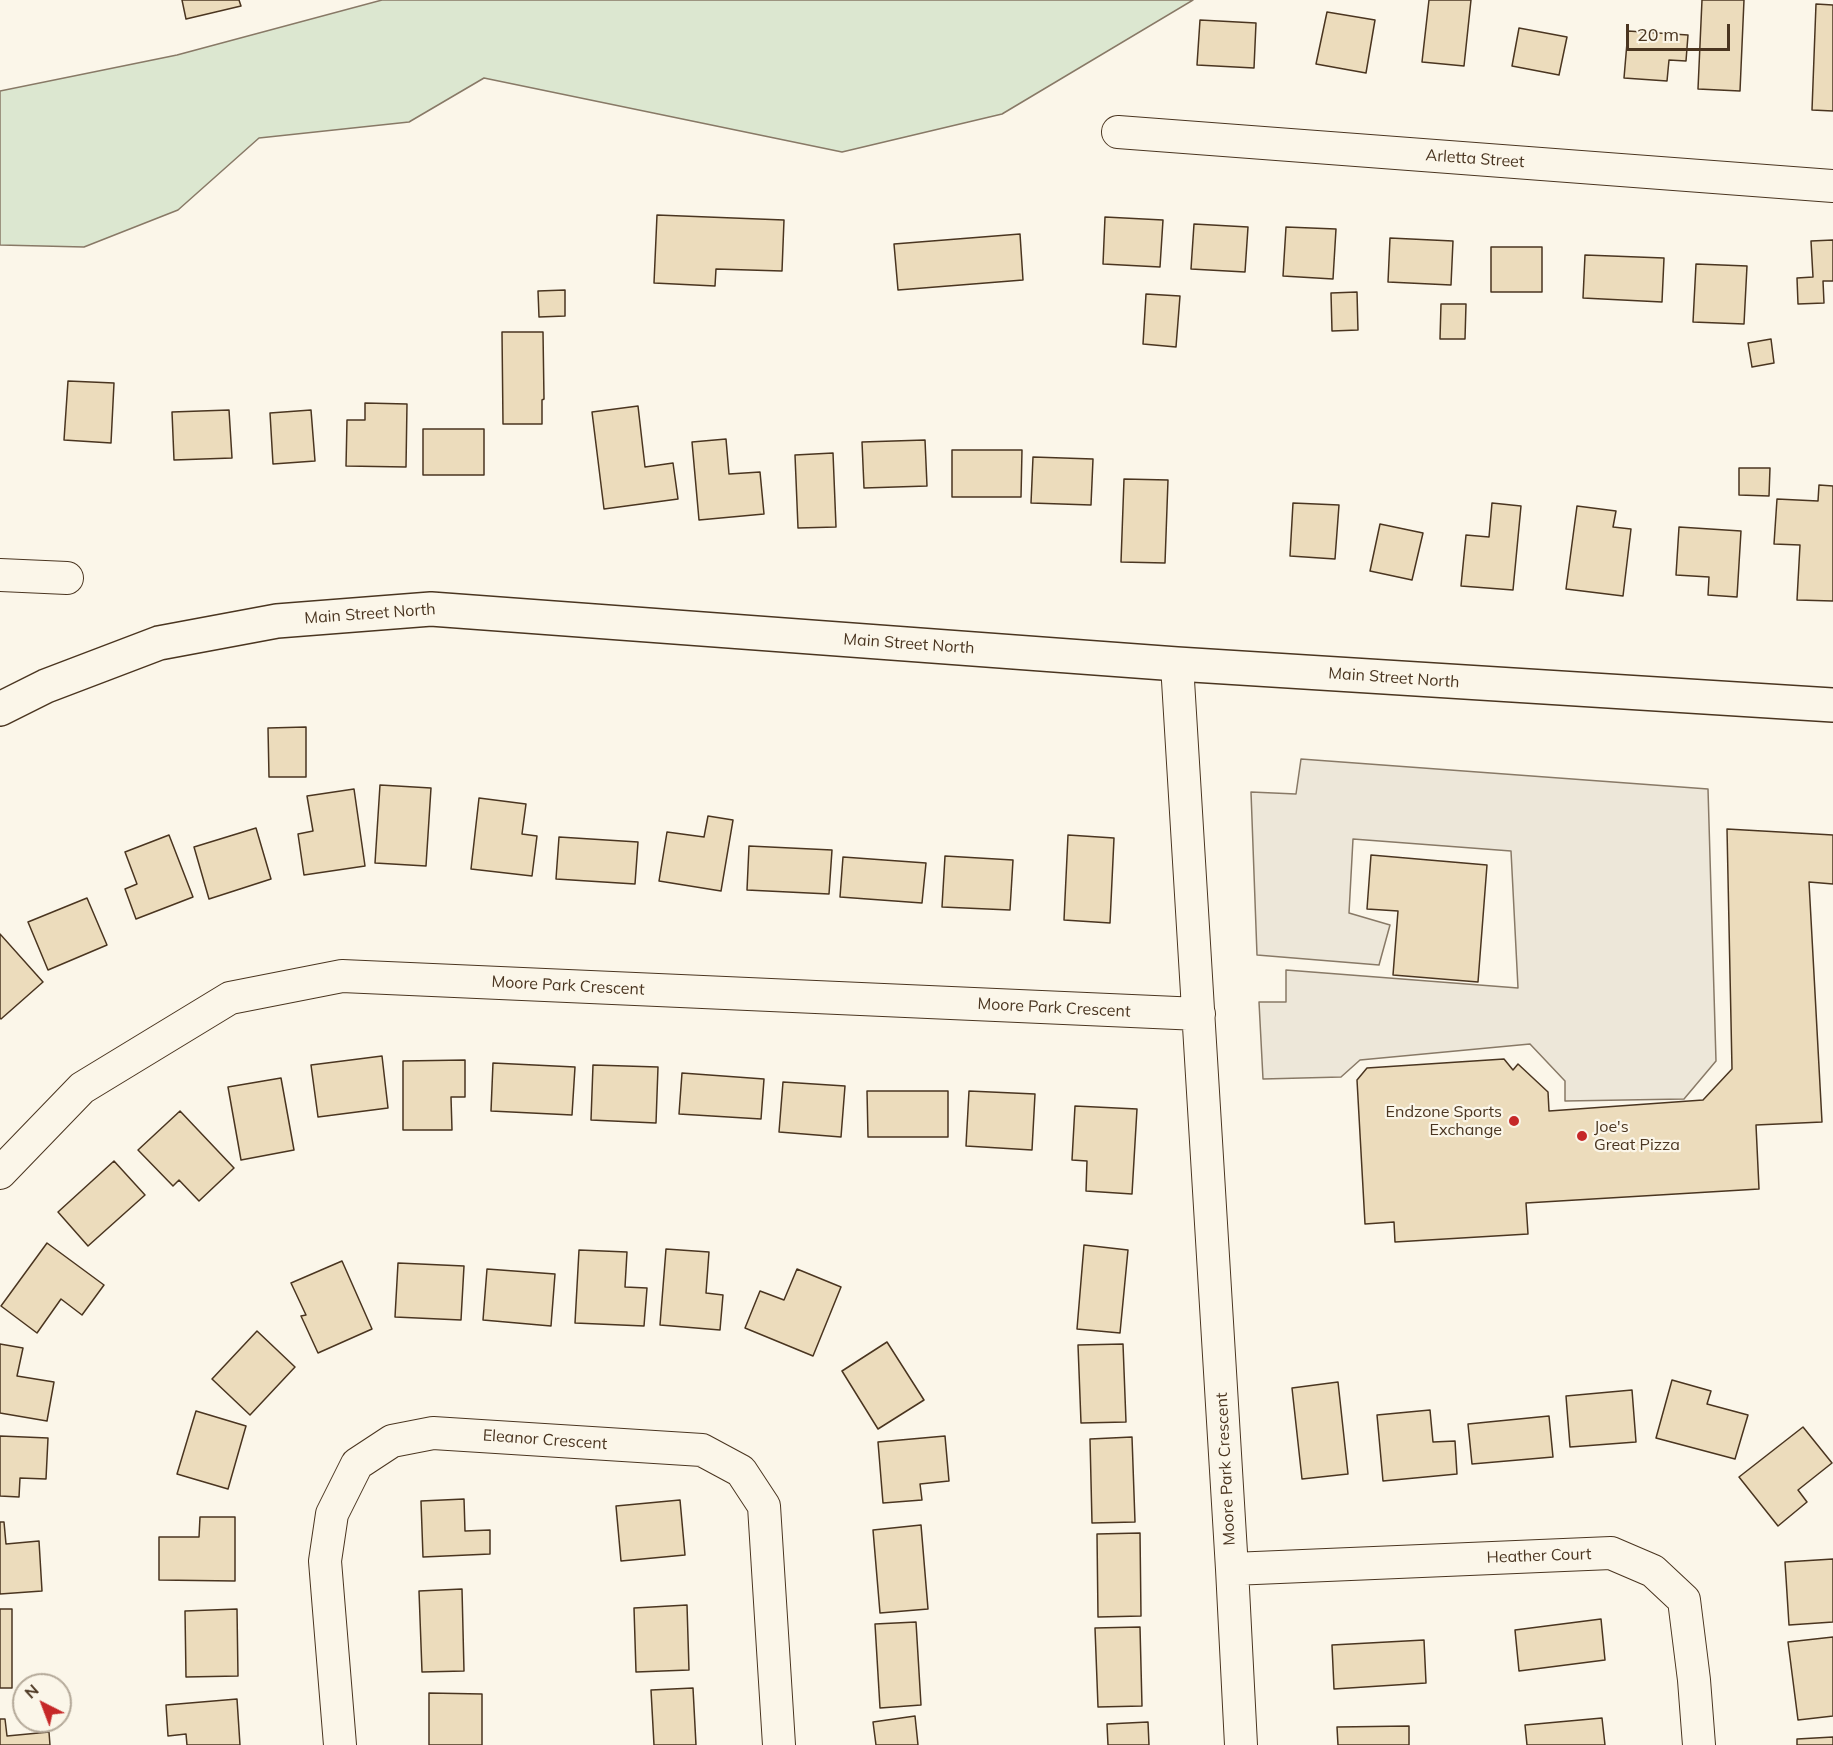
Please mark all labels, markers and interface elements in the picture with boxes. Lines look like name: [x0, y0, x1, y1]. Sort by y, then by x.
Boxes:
scale bar: [1629, 12, 1732, 50]
text: 20 m: [1637, 23, 1679, 46]
street label: Arletta Street: [1425, 146, 1525, 172]
street label: Main Street North: [304, 600, 436, 628]
street label: Main Street North: [843, 630, 975, 658]
street label: Main Street North: [1328, 664, 1460, 692]
street label: Moore Park Crescent: [491, 972, 645, 1000]
street label: Moore Park Crescent: [977, 994, 1131, 1022]
place label: Endzone Sports Exchange: [1386, 1102, 1502, 1140]
marker: Endzone Sports Exchange: [1507, 1114, 1521, 1128]
place label: Joe's Great Pizza: [1594, 1117, 1680, 1155]
marker: Joe's Great Pizza: [1575, 1129, 1589, 1143]
street label: Moore Park Crescent: [1212, 1392, 1240, 1546]
street label: Eleanor Crescent: [482, 1426, 608, 1454]
street label: Heather Court: [1486, 1545, 1592, 1567]
north arrow: [12, 1673, 72, 1733]
text: N: [20, 1680, 42, 1703]

